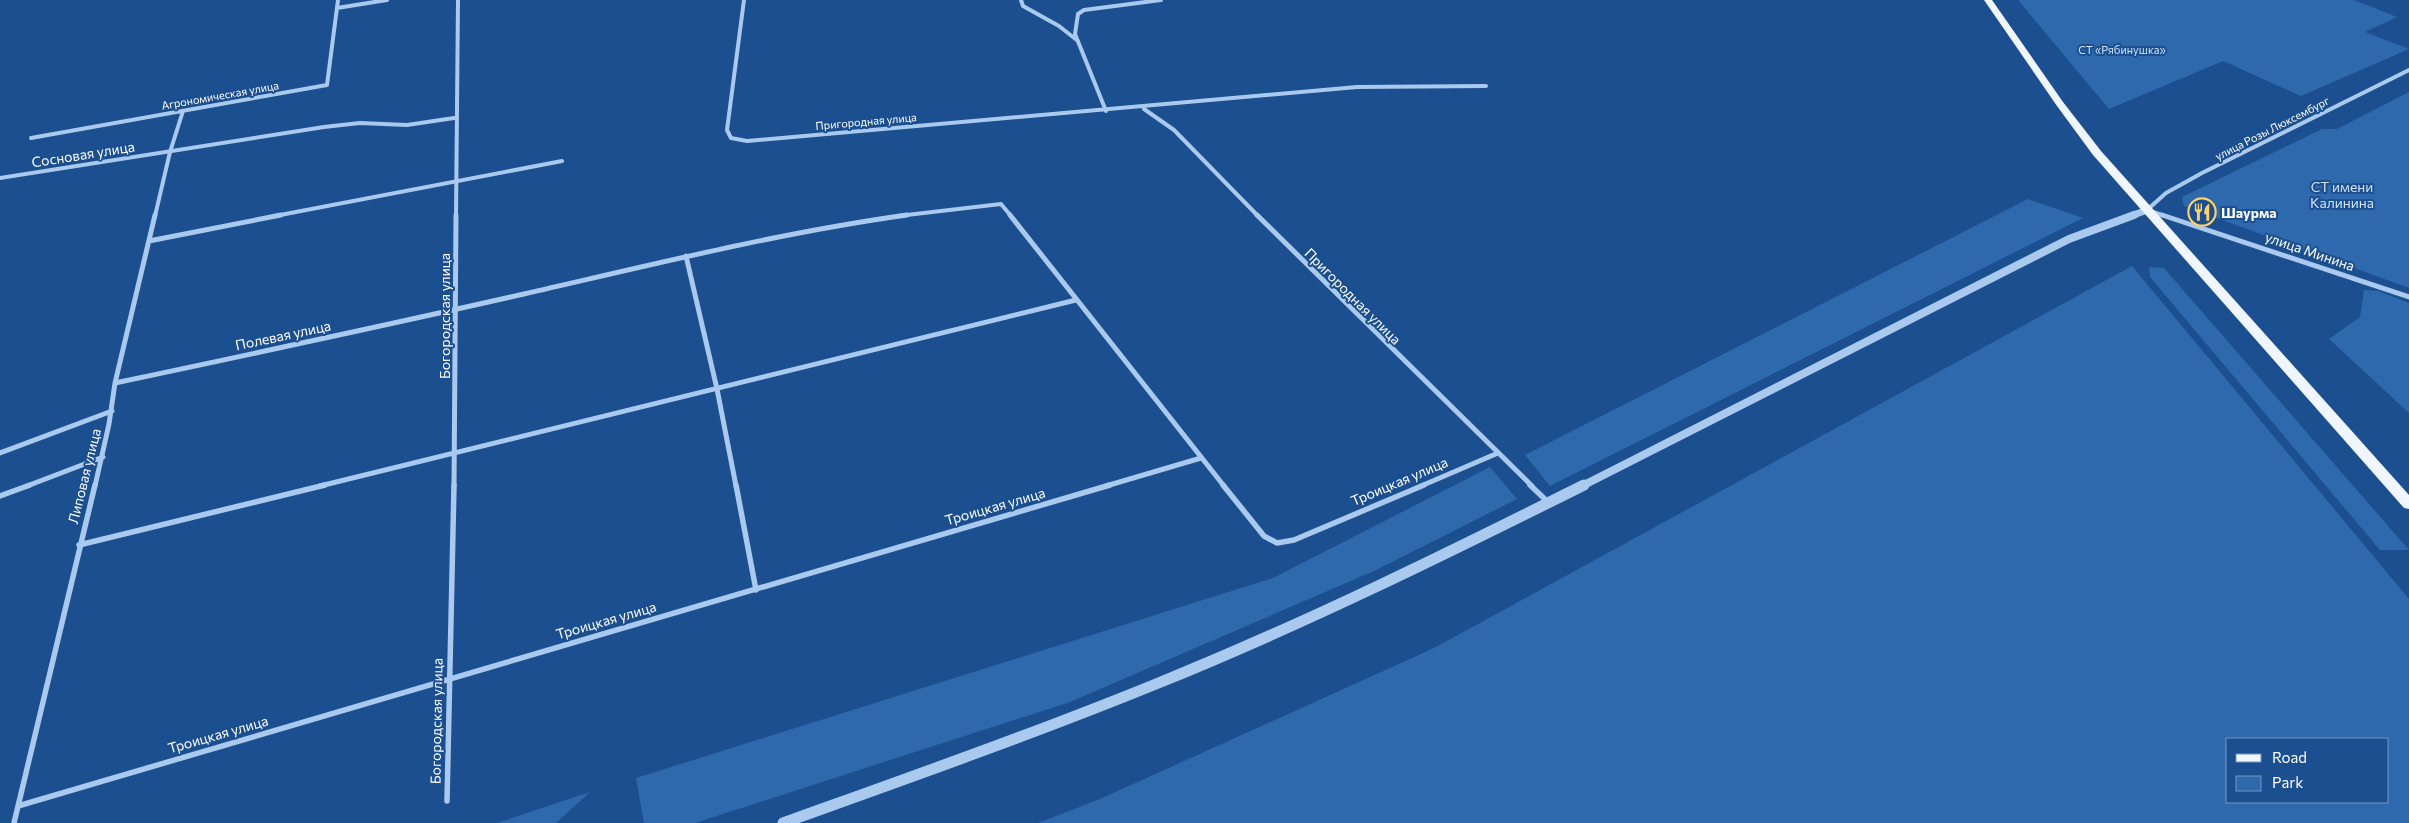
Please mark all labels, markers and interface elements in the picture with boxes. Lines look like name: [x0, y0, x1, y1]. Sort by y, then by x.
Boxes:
park label: СТ «Рябинушка»: [2078, 43, 2166, 56]
street label: Агрономическая улица: [160, 78, 280, 112]
street label: улица Розы Люксембург: [2213, 93, 2331, 162]
street label: Пригородная улица: [815, 110, 917, 132]
street label: Сосновая улица: [30, 137, 136, 171]
park label: СТ имени Калинина: [2310, 178, 2374, 211]
restaurant icon: Шаурма: [2187, 197, 2217, 227]
place label: Шаурма: [2221, 204, 2277, 221]
street label: улица Минина: [2263, 228, 2357, 274]
street label: Пригородная улица: [1301, 244, 1405, 348]
street label: Богородская улица: [436, 253, 453, 379]
street label: Полевая улица: [234, 317, 332, 353]
street label: Липовая улица: [64, 426, 104, 526]
street label: Троицкая улица: [1348, 453, 1450, 509]
street label: Троицкая улица: [943, 484, 1047, 528]
street label: Троицкая улица: [554, 598, 658, 642]
street label: Богородская улица: [426, 658, 446, 784]
street label: Троицкая улица: [166, 712, 270, 756]
legend: [2226, 738, 2389, 803]
text: Road: [2272, 748, 2307, 766]
text: Park: [2272, 773, 2303, 791]

